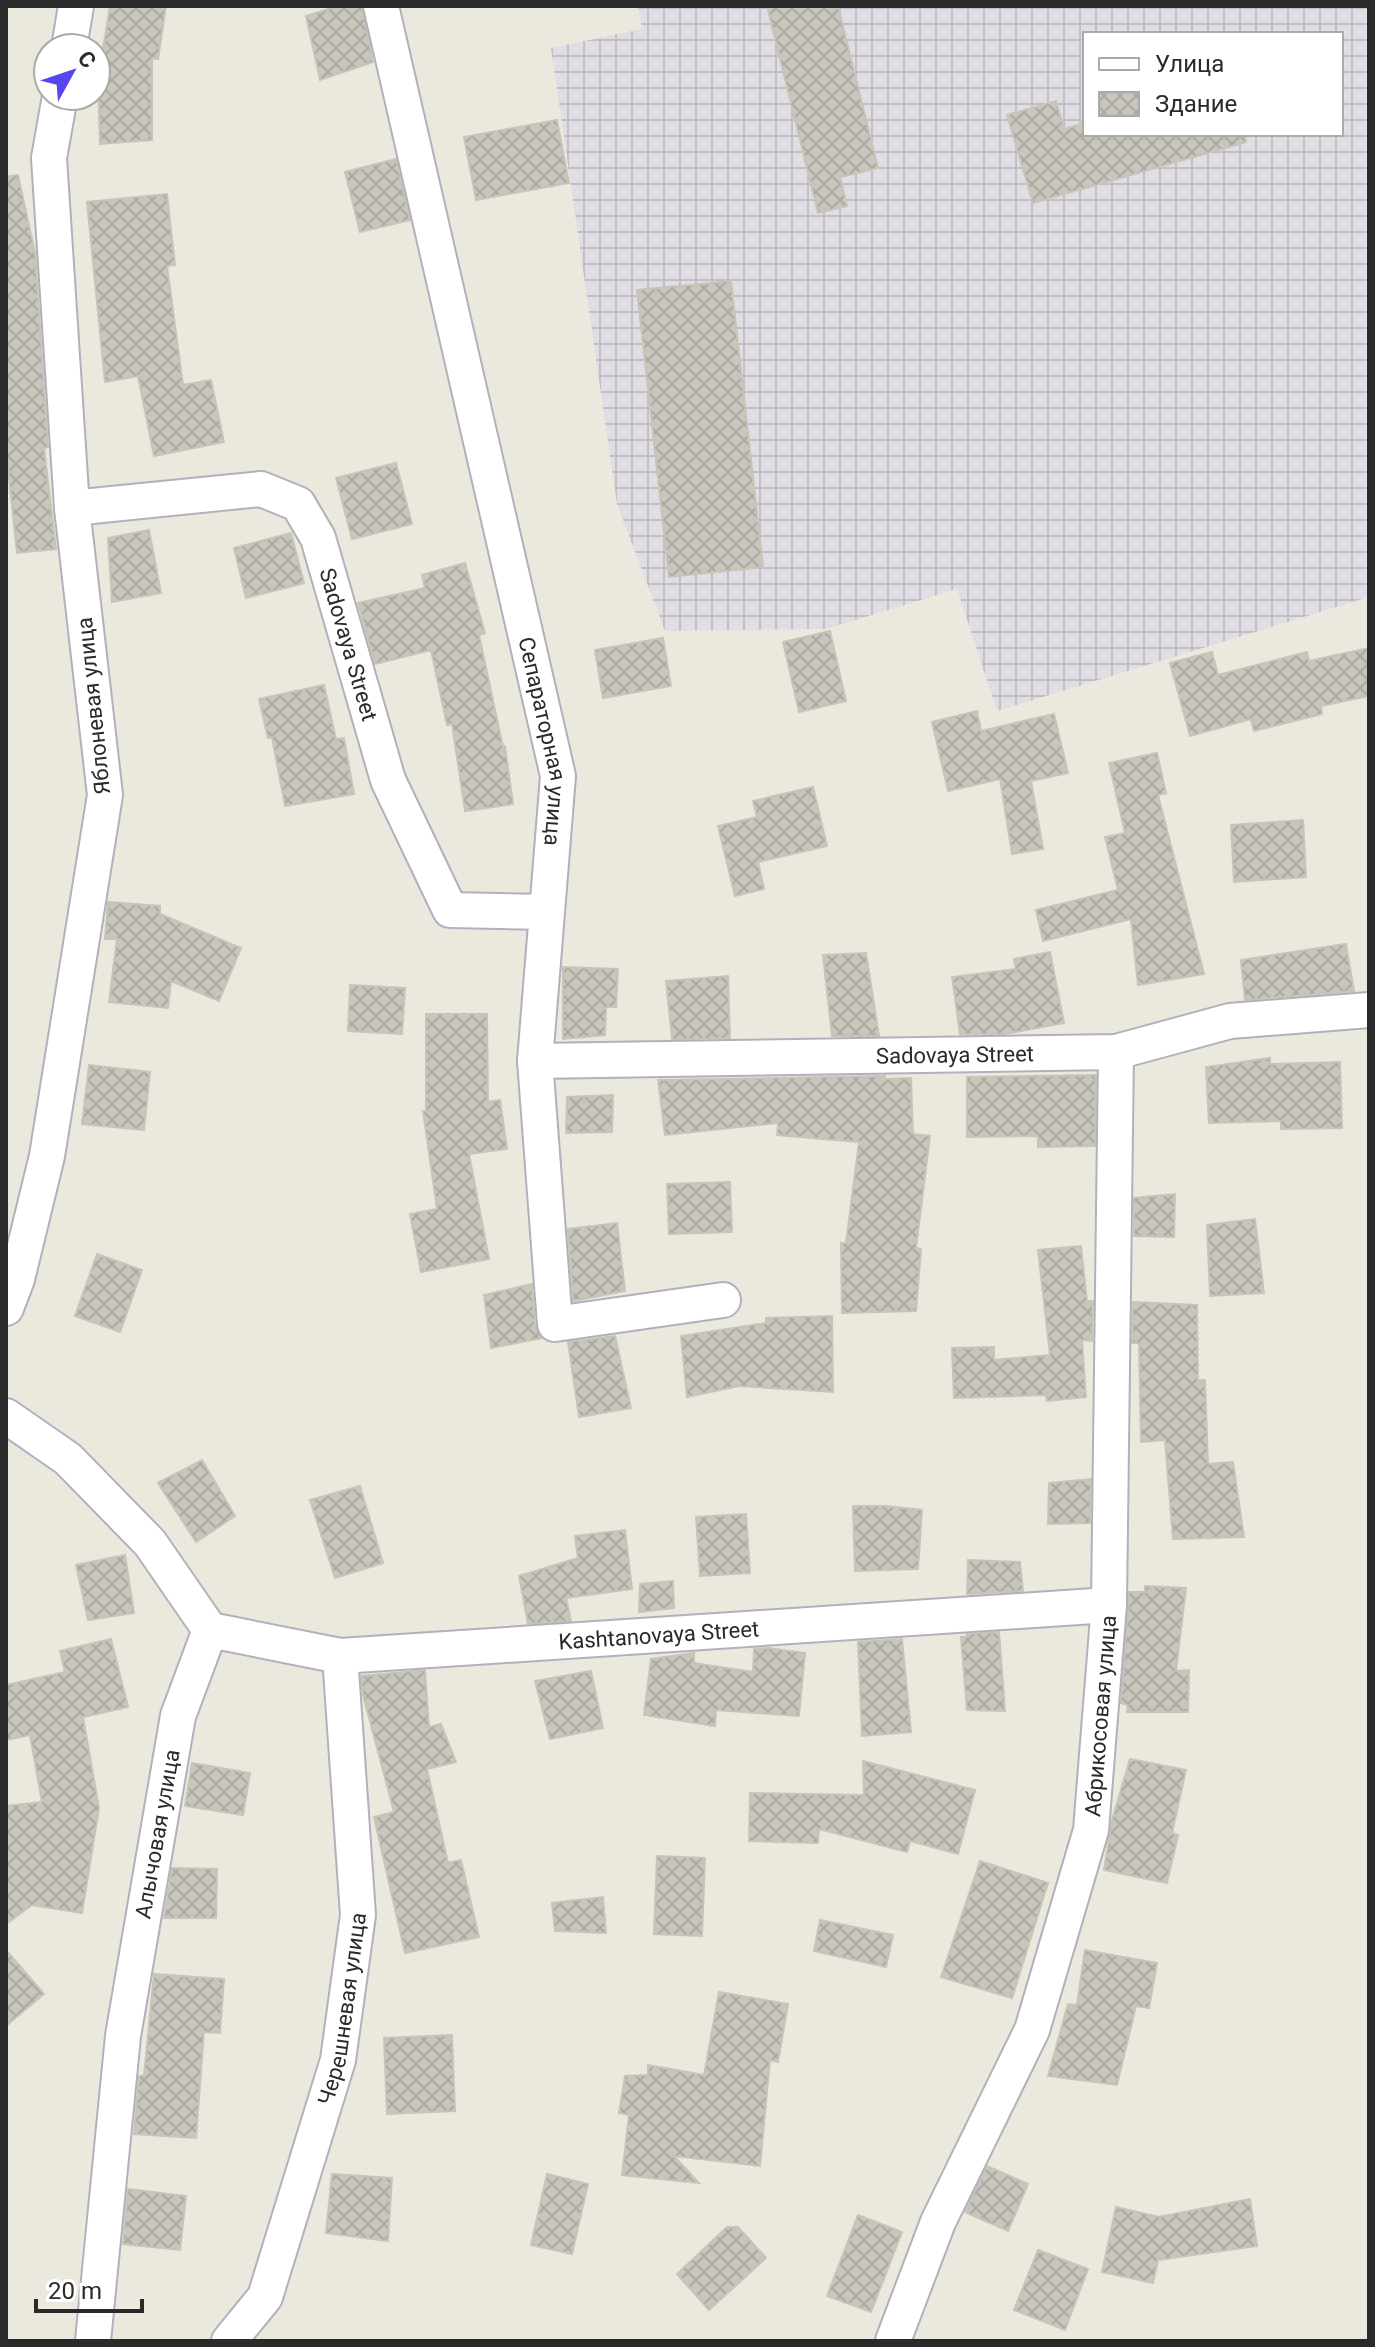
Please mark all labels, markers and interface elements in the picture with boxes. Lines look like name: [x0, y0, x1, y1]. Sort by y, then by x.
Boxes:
north arrow: [32, 32, 112, 112]
legend: [1083, 32, 1343, 136]
text: С: [73, 46, 101, 73]
text: Улица: [1155, 50, 1224, 78]
text: Здание: [1155, 90, 1237, 118]
street label: Sadovaya Street: [314, 565, 382, 724]
street label: Яблоневая улица: [72, 616, 115, 796]
street label: Сепараторная улица: [513, 635, 571, 847]
street label: Sadovaya Street: [876, 1041, 1034, 1069]
street label: Абрикосовая улица: [1080, 1614, 1121, 1818]
street label: Kashtanovaya Street: [558, 1616, 760, 1654]
street label: Алычовая улица: [130, 1748, 185, 1921]
street label: Черешневая улица: [313, 1911, 371, 2108]
scale bar: [36, 2263, 142, 2313]
text: 20 m: [48, 2277, 102, 2305]

